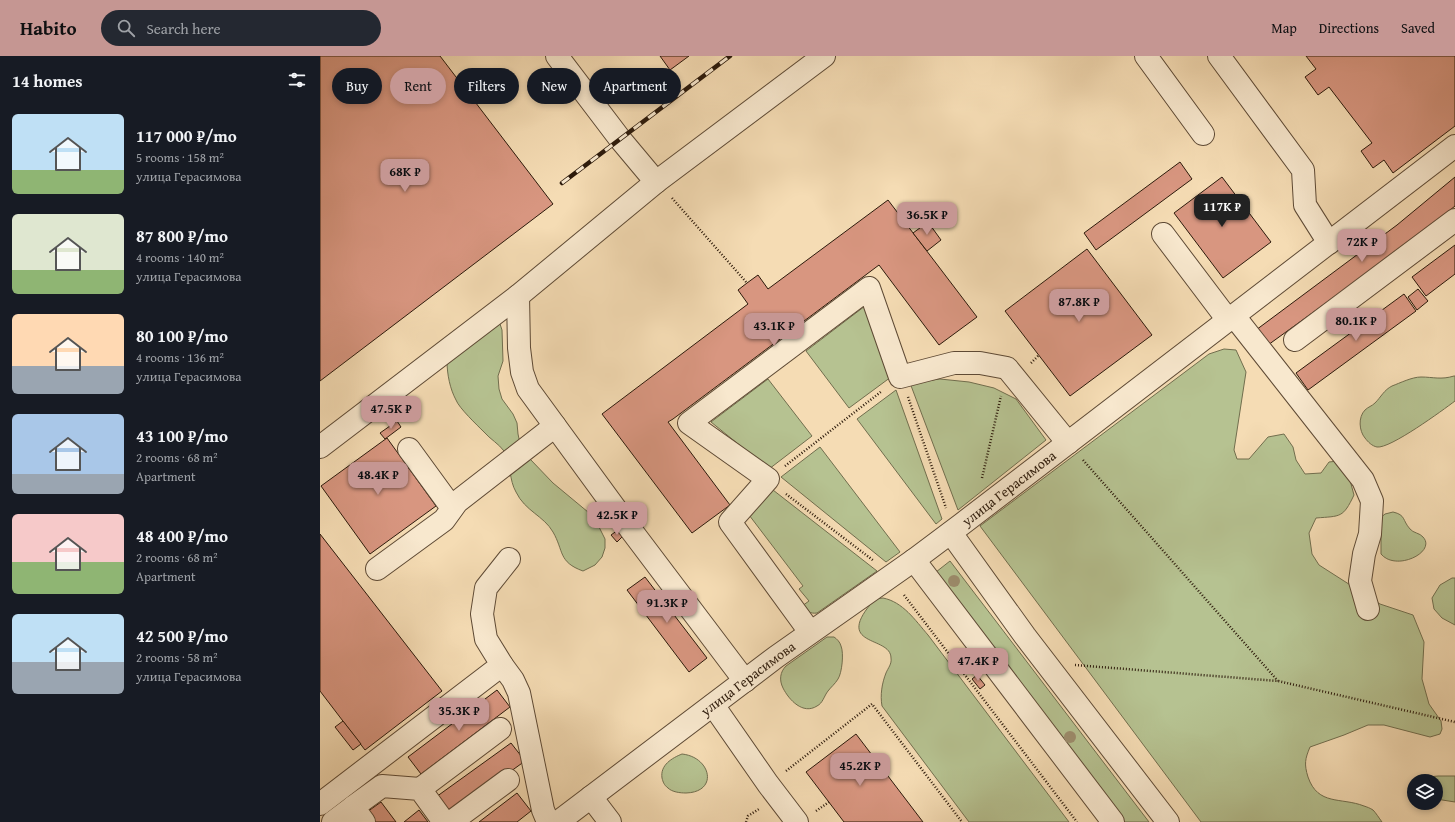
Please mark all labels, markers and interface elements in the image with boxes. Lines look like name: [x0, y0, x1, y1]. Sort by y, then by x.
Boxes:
search box: [101, 10, 381, 46]
text: Habito: [20, 14, 77, 42]
icon: search: [115, 17, 137, 39]
text: Search here: [147, 18, 221, 39]
text: Map: [1271, 18, 1297, 38]
text: Directions: [1319, 18, 1379, 38]
text: Saved: [1401, 18, 1435, 38]
text: 14 homes: [12, 68, 83, 93]
chip: Buy: [332, 68, 382, 104]
chip: Rent: [390, 68, 446, 104]
chip: Filters: [454, 68, 519, 104]
chip: New: [527, 68, 581, 104]
chip: Apartment: [589, 68, 681, 104]
icon: filters: [286, 69, 308, 91]
text: 117 000 ₽/mo: [136, 123, 237, 148]
icon: home: [44, 130, 92, 178]
text: 5 rooms · 158 m²: [136, 148, 224, 167]
pin: 68K ₽: [377, 159, 433, 193]
text: 68K ₽: [389, 162, 421, 181]
text: улица Герасимова: [136, 167, 242, 186]
pin: 117K ₽: [1189, 194, 1255, 228]
text: 117K ₽: [1203, 197, 1241, 216]
pin: 36.5K ₽: [890, 202, 964, 236]
text: 36.5K ₽: [906, 205, 948, 224]
text: 87 800 ₽/mo: [136, 223, 228, 248]
pin: 72K ₽: [1334, 229, 1390, 263]
icon: home: [44, 230, 92, 278]
text: 72K ₽: [1346, 232, 1378, 251]
text: 4 rooms · 140 m²: [136, 248, 224, 267]
text: улица Герасимова: [136, 267, 242, 286]
pin: 87.8K ₽: [1042, 289, 1116, 323]
text: 87.8K ₽: [1058, 292, 1100, 311]
pin: 80.1K ₽: [1319, 308, 1393, 342]
text: 80.1K ₽: [1335, 311, 1377, 330]
pin: 43.1K ₽: [737, 313, 811, 347]
text: 43.1K ₽: [753, 316, 795, 335]
text: 80 100 ₽/mo: [136, 323, 228, 348]
icon: home: [44, 330, 92, 378]
text: 4 rooms · 136 m²: [136, 348, 224, 367]
text: улица Герасимова: [136, 367, 242, 386]
pin: 47.5K ₽: [354, 396, 428, 430]
text: 47.5K ₽: [370, 399, 412, 418]
text: 43 100 ₽/mo: [136, 423, 228, 448]
icon: home: [44, 430, 92, 478]
street label: улица Герасимова: [957, 445, 1060, 531]
text: 2 rooms · 68 m²: [136, 448, 218, 467]
pin: 48.4K ₽: [341, 462, 415, 496]
text: 48.4K ₽: [357, 465, 399, 484]
text: Apartment: [136, 467, 196, 486]
pin: 42.5K ₽: [580, 502, 654, 536]
text: 42.5K ₽: [596, 505, 638, 524]
text: 48 400 ₽/mo: [136, 523, 228, 548]
icon: home: [44, 530, 92, 578]
text: 2 rooms · 68 m²: [136, 548, 218, 567]
text: Apartment: [136, 567, 196, 586]
pin: 91.3K ₽: [630, 590, 704, 624]
text: 91.3K ₽: [646, 593, 688, 612]
text: 42 500 ₽/mo: [136, 623, 228, 648]
icon: home: [44, 630, 92, 678]
street label: улица Герасимова: [696, 636, 800, 721]
text: 2 rooms · 58 m²: [136, 648, 218, 667]
pin: 47.4K ₽: [941, 648, 1015, 682]
text: 47.4K ₽: [957, 651, 999, 670]
text: улица Герасимова: [136, 667, 242, 686]
pin: 35.3K ₽: [422, 698, 496, 732]
text: 35.3K ₽: [438, 701, 480, 720]
pin: 45.2K ₽: [823, 753, 897, 787]
text: 45.2K ₽: [839, 756, 881, 775]
map controls: [1407, 774, 1443, 810]
button: layers: [1407, 774, 1443, 810]

